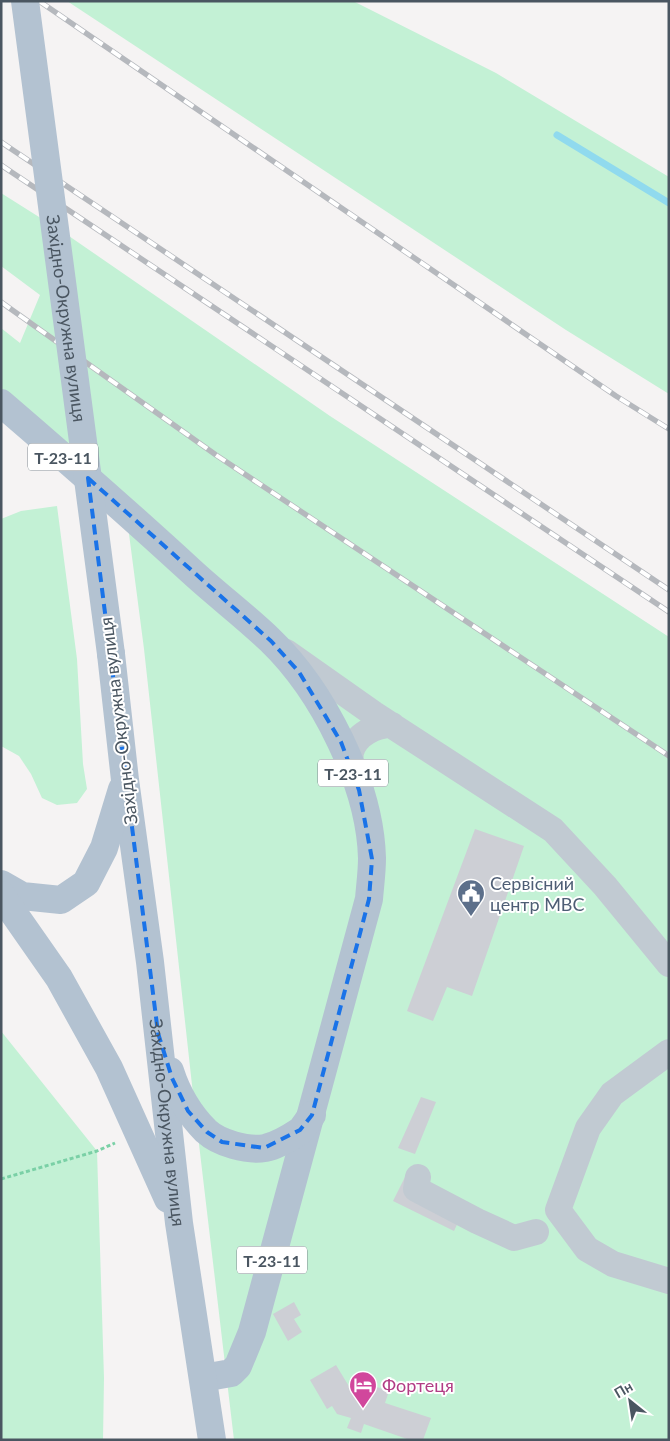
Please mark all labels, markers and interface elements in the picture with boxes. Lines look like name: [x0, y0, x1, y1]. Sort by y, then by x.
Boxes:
street label: Західно-Окружна вулиця: [42, 213, 91, 423]
road number: Т-23-11: [28, 444, 98, 471]
street label: Західно-Окружна вулиця: [94, 616, 142, 826]
road number: Т-23-11: [318, 760, 388, 786]
place label: Сервісний центр МВС: [490, 872, 585, 915]
public building icon: Сервісний центр МВС: [456, 878, 486, 917]
street label: Західно-Окружна вулиця: [145, 1017, 190, 1228]
road number: Т-23-11: [237, 1246, 307, 1274]
hotel icon: Фортеця: [348, 1370, 378, 1409]
place label: Фортеця: [382, 1374, 454, 1396]
north arrow: [605, 1376, 655, 1426]
text: Пн: [611, 1377, 635, 1401]

